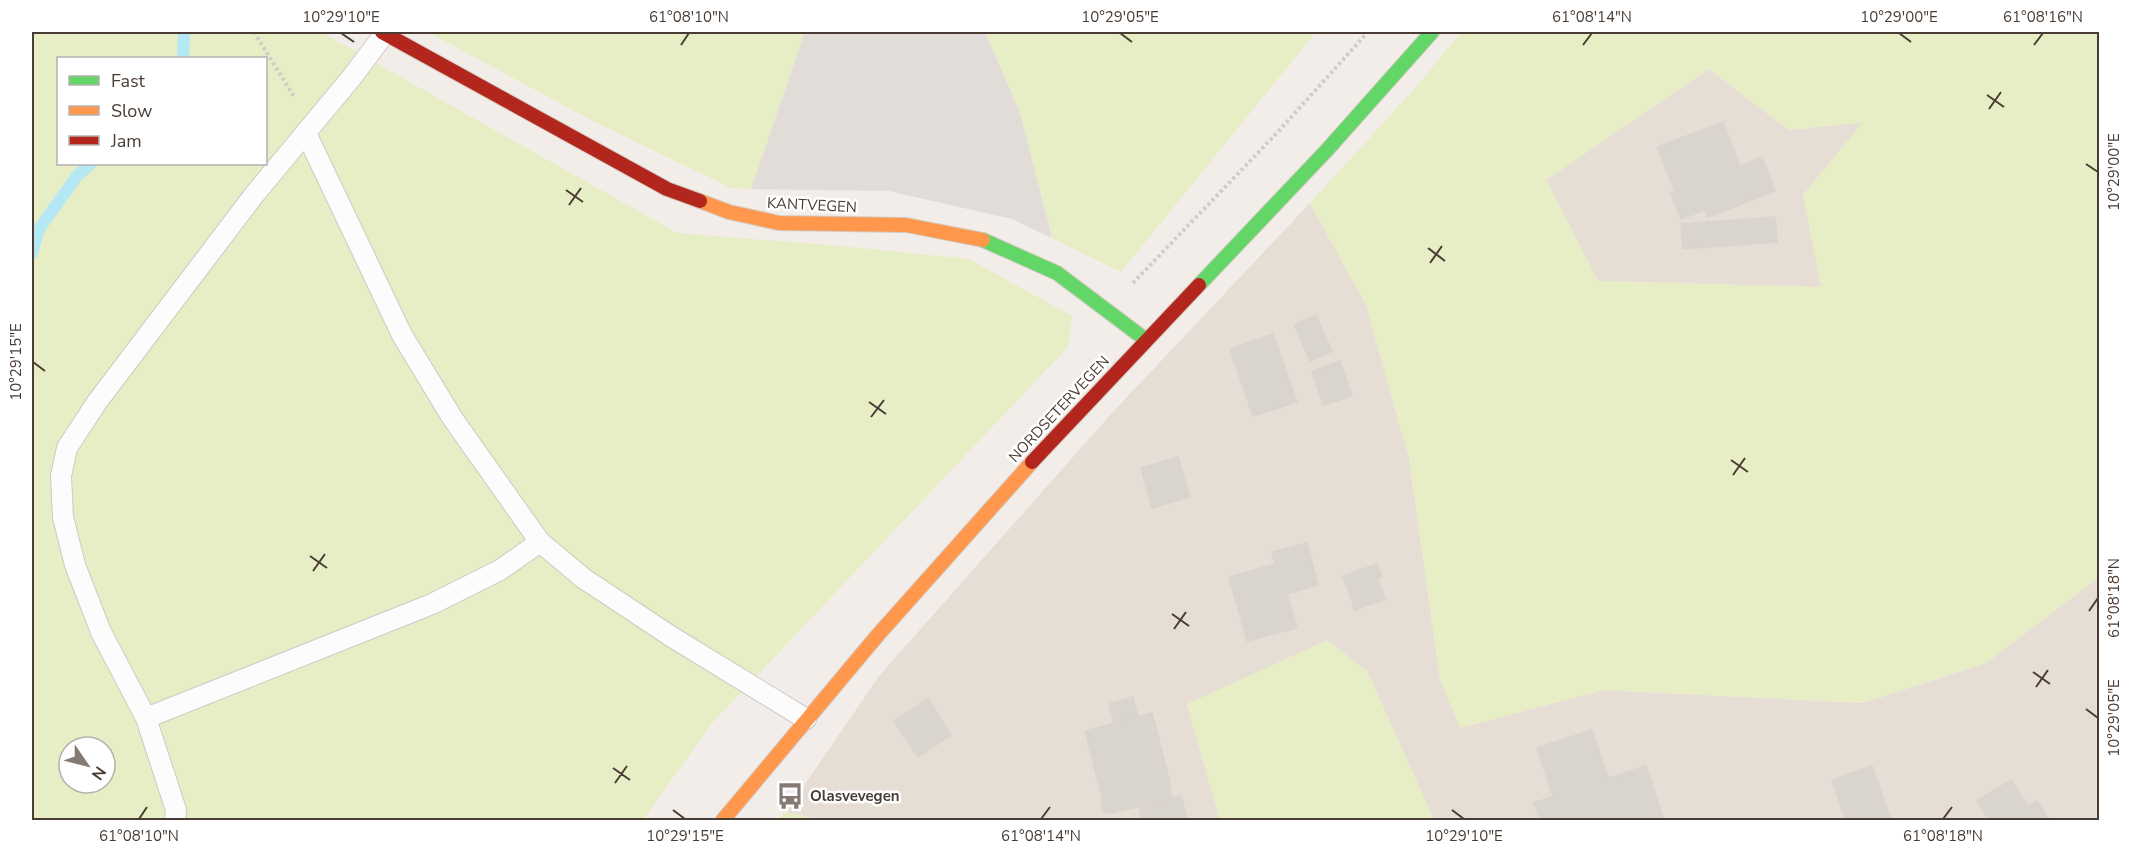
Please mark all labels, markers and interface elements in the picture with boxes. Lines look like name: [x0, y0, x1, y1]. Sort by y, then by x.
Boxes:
text: 10°29'10"E: [302, 7, 380, 27]
text: 61°08'10"N: [649, 7, 729, 27]
text: 10°29'05"E: [1081, 7, 1159, 27]
text: 61°08'14"N: [1552, 7, 1632, 27]
text: 10°29'00"E: [1860, 7, 1938, 27]
text: 61°08'16"N: [2003, 7, 2083, 27]
legend: [57, 57, 267, 165]
text: Fast: [111, 69, 146, 93]
text: Slow: [111, 99, 152, 123]
text: Jam: [110, 129, 142, 153]
text: 10°29'00"E: [2104, 133, 2124, 211]
street label: KANTVEGEN: [767, 193, 857, 217]
text: 10°29'15"E: [6, 323, 26, 401]
street label: NORDSETERVEGEN: [1004, 351, 1114, 467]
text: 61°08'18"N: [2104, 558, 2124, 638]
text: 10°29'05"E: [2104, 679, 2124, 757]
north arrow: [57, 735, 117, 795]
text: N: [86, 762, 111, 784]
bus stop icon: Olasvevegen: [775, 781, 805, 811]
place label: Olasvevegen: [810, 786, 900, 806]
text: 61°08'10"N: [99, 826, 179, 846]
text: 10°29'15"E: [646, 826, 724, 846]
text: 61°08'14"N: [1001, 826, 1081, 846]
text: 10°29'10"E: [1425, 826, 1503, 846]
text: 61°08'18"N: [1903, 826, 1983, 846]

